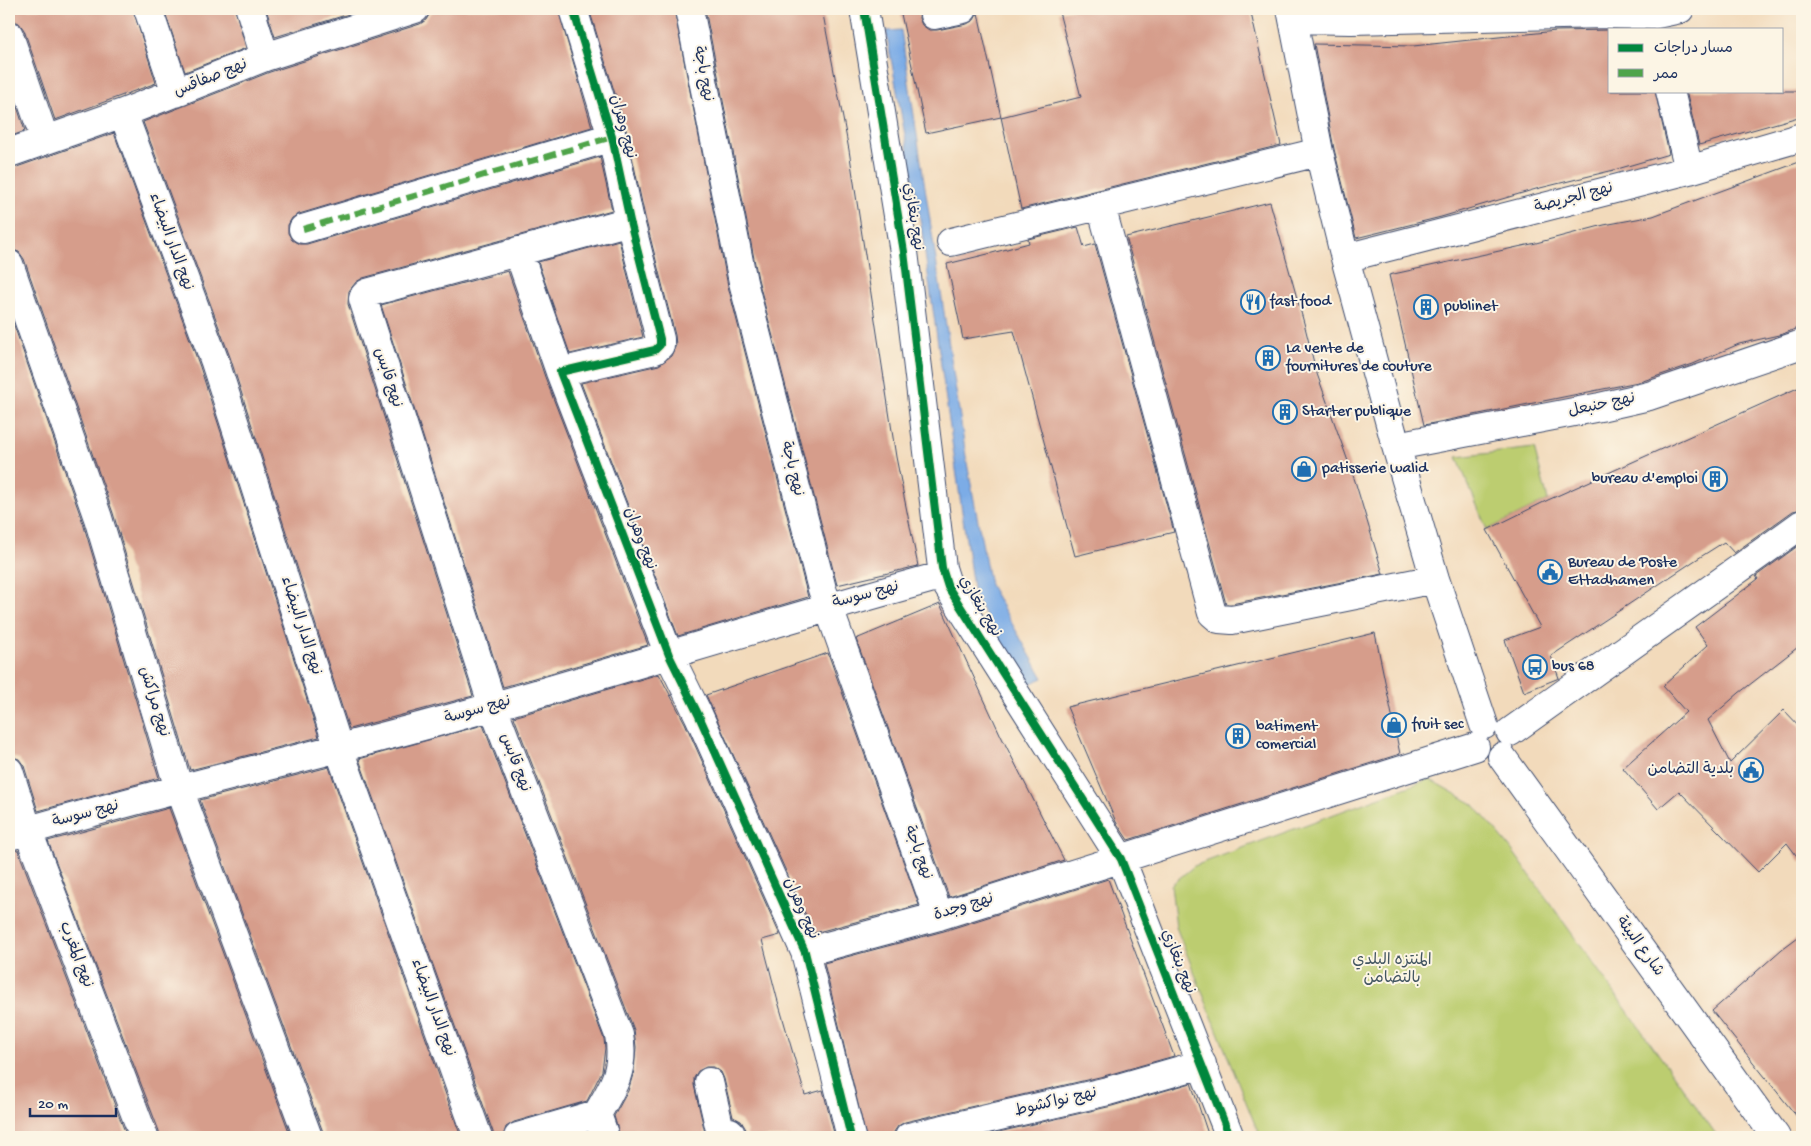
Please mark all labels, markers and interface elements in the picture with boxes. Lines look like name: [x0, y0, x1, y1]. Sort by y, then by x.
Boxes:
legend: [1608, 28, 1784, 92]
text: مسار دراجات: [1654, 40, 1733, 58]
street label: نهج باجة: [687, 44, 718, 103]
street label: نهج صفاقس: [171, 56, 251, 102]
text: ممر: [1652, 66, 1678, 84]
street label: نهج وهران: [604, 93, 640, 161]
street label: نهج الجريصة: [1532, 178, 1615, 219]
street label: نهج بنغازي: [897, 182, 927, 252]
street label: نهج الدار البيضاء: [143, 190, 197, 294]
restaurant icon: fast food: [1240, 289, 1266, 315]
place label: fast food: [1269, 293, 1333, 312]
building icon: publinet: [1413, 294, 1439, 320]
place label: publinet: [1443, 298, 1499, 317]
place label: La vente de fournitures de couture: [1285, 340, 1432, 377]
building icon: La vente de fournitures de couture: [1255, 345, 1281, 371]
street label: نهج قابس: [368, 346, 406, 410]
street label: نهج حنبعل: [1567, 389, 1637, 422]
building icon: Starter publique: [1272, 399, 1298, 425]
place label: Starter publique: [1302, 403, 1412, 422]
street label: نهج باجة: [775, 439, 808, 498]
shop icon: patisserie walid: [1291, 456, 1317, 482]
place label: patisserie walid: [1321, 460, 1429, 479]
building icon: bureau d'emploi: [1702, 466, 1728, 492]
place label: bureau d'emploi: [1592, 470, 1698, 489]
street label: نهج وهران: [618, 505, 660, 573]
place label: Bureau de Poste Ettadhamen: [1567, 554, 1678, 591]
public building icon: Bureau de Poste Ettadhamen: [1537, 559, 1563, 585]
street label: نهج بنغازي: [953, 573, 1005, 641]
street label: نهج الدار البيضاء: [275, 574, 325, 678]
street label: نهج سوسة: [830, 577, 901, 614]
bus stop icon: bus 68: [1522, 654, 1548, 680]
place label: bus 68: [1552, 658, 1595, 677]
street label: نهج مراكش: [133, 664, 173, 740]
street label: نهج سوسة: [442, 692, 513, 730]
shop icon: fruit sec: [1381, 712, 1407, 738]
place label: fruit sec: [1411, 716, 1464, 735]
place label: batiment comercial: [1256, 718, 1319, 755]
building icon: batiment comercial: [1225, 723, 1251, 749]
street label: نهج قابس: [494, 731, 534, 795]
public building icon: بلدية التضامن: [1738, 757, 1764, 783]
place label: بلدية التضامن: [1648, 760, 1734, 780]
street label: نهج سوسة: [50, 796, 121, 833]
street label: نهج باجة: [898, 823, 936, 883]
street label: نهج وهران: [778, 875, 822, 943]
street label: نهج وجدة: [932, 890, 996, 926]
street label: شارع البيئة: [1611, 913, 1668, 981]
street label: نهج المغرب: [54, 919, 96, 991]
street label: نهج بنغازي: [1155, 927, 1199, 997]
park label: المنتزه البلدي بالتضامن: [1352, 952, 1432, 989]
street label: نهج الدار البيضاء: [405, 956, 459, 1060]
street label: نهج نواكشوط: [1013, 1084, 1099, 1122]
scale bar: [30, 1086, 116, 1118]
text: 20 m: [38, 1096, 68, 1114]

